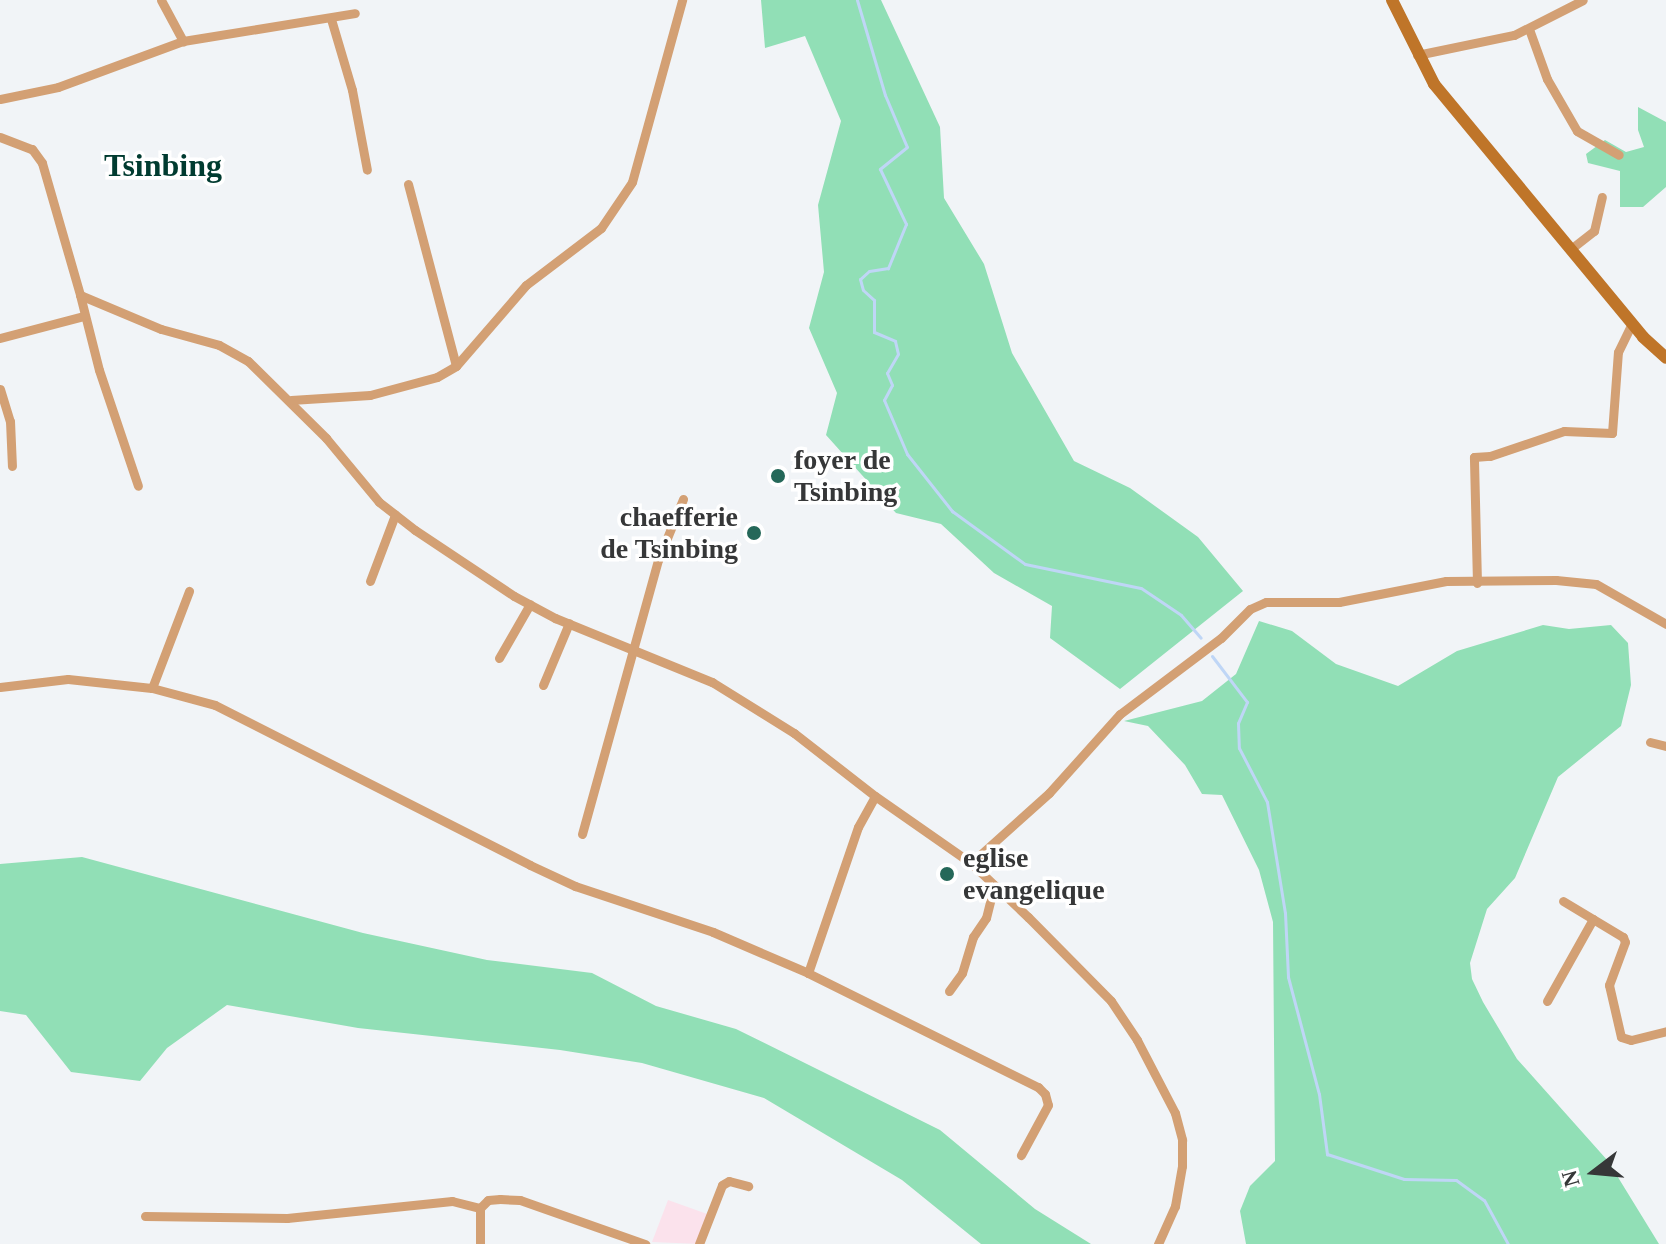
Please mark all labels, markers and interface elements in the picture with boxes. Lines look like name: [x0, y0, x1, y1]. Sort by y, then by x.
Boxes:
district label: Tsinbing: [104, 146, 222, 184]
place label: foyer de Tsinbing: [794, 443, 897, 509]
marker: foyer de Tsinbing: [769, 467, 787, 485]
place label: chaefferie de Tsinbing: [600, 500, 738, 566]
marker: chaefferie de Tsinbing: [745, 524, 763, 542]
place label: eglise evangelique: [963, 841, 1105, 907]
marker: eglise evangelique: [938, 865, 956, 883]
north arrow: [1554, 1132, 1634, 1212]
text: N: [1556, 1168, 1585, 1190]

